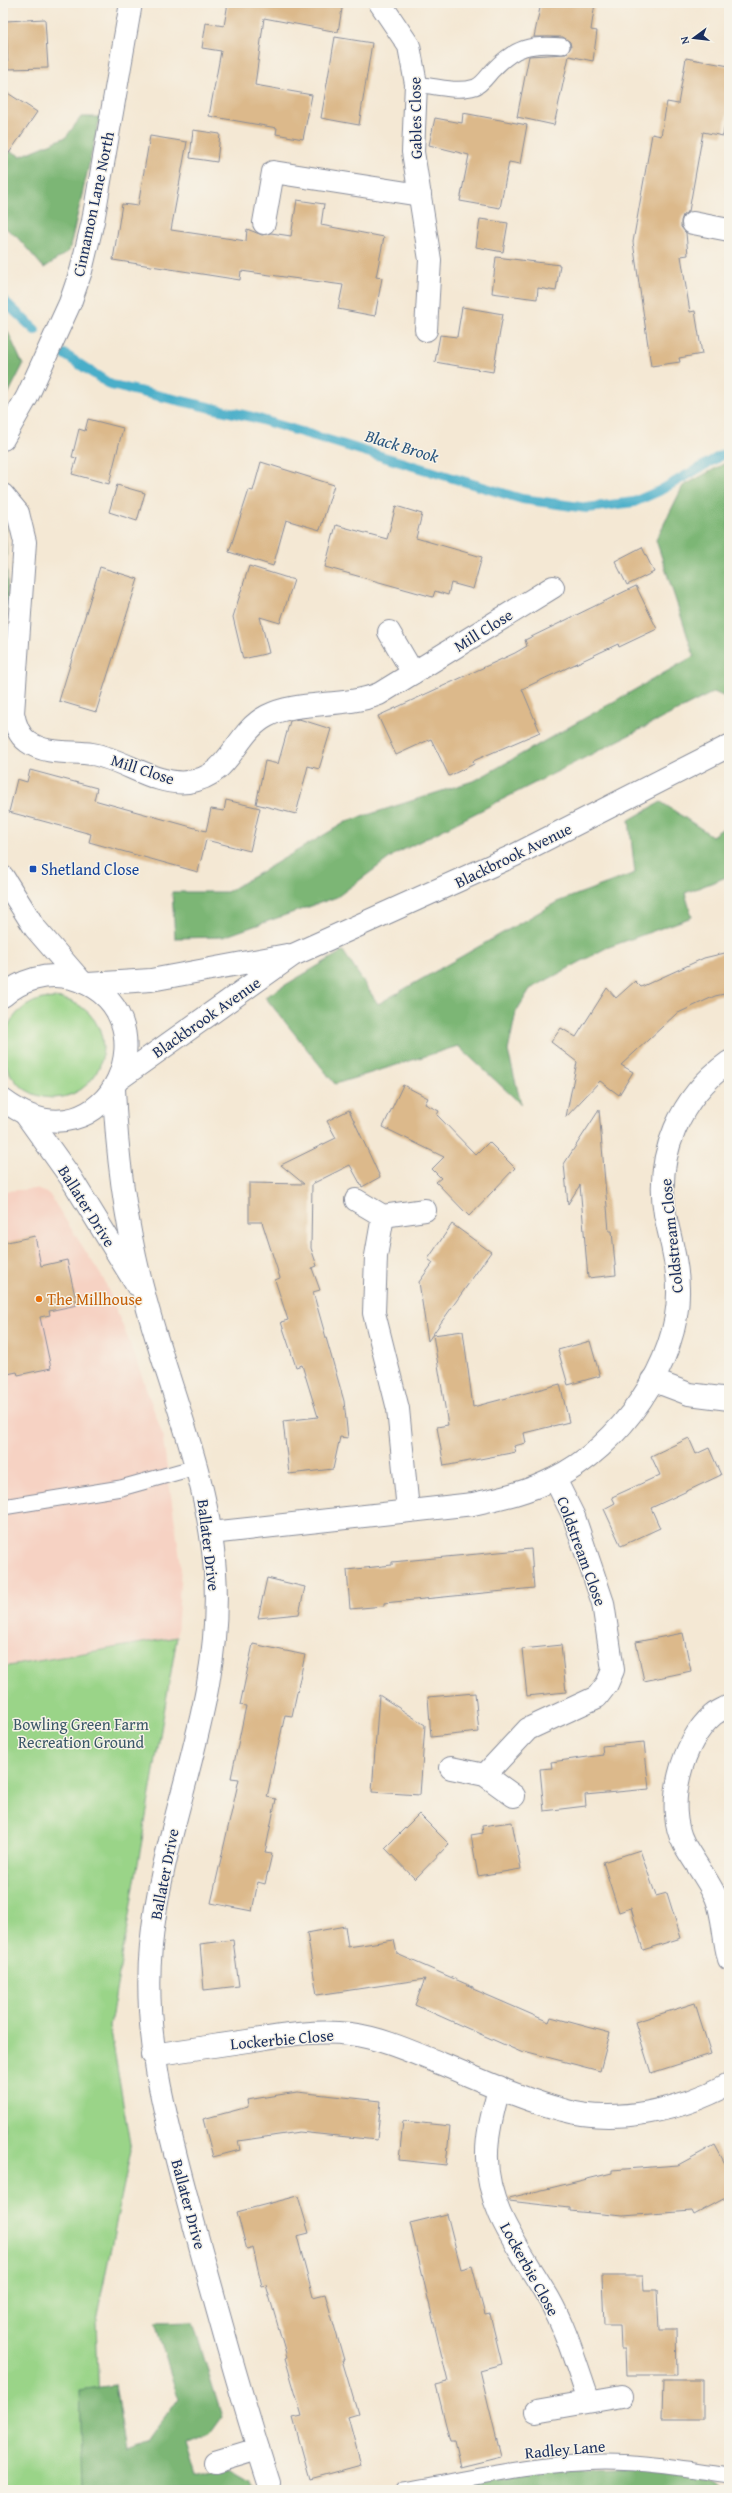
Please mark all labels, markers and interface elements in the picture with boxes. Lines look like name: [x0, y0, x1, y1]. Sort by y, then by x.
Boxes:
north arrow: [674, 18, 714, 58]
text: N: [675, 34, 693, 46]
street label: Gables Close: [402, 77, 428, 159]
street label: Cinnamon Lane North: [66, 129, 120, 279]
water label: Black Brook: [361, 422, 442, 469]
street label: Mill Close: [449, 603, 517, 657]
street label: Mill Close: [108, 747, 178, 791]
street label: Blackbrook Avenue: [450, 816, 576, 894]
place label: Shetland Close: [41, 857, 139, 881]
marker: Shetland Close: [28, 864, 38, 874]
street label: Blackbrook Avenue: [147, 970, 265, 1064]
street label: Ballater Drive: [52, 1160, 122, 1252]
street label: Coldstream Close: [653, 1177, 689, 1295]
place label: The Millhouse: [47, 1287, 142, 1311]
marker: The Millhouse: [34, 1294, 44, 1304]
street label: Coldstream Close: [551, 1493, 613, 1609]
street label: Ballater Drive: [191, 1498, 227, 1592]
park label: Bowling Green Farm Recreation Ground: [13, 1712, 149, 1754]
street label: Ballater Drive: [143, 1826, 185, 1922]
street label: Lockerbie Close: [229, 2023, 335, 2055]
street label: Ballater Drive: [165, 2156, 213, 2252]
street label: Lockerbie Close: [494, 2218, 566, 2320]
street label: Radley Lane: [524, 2434, 606, 2464]

